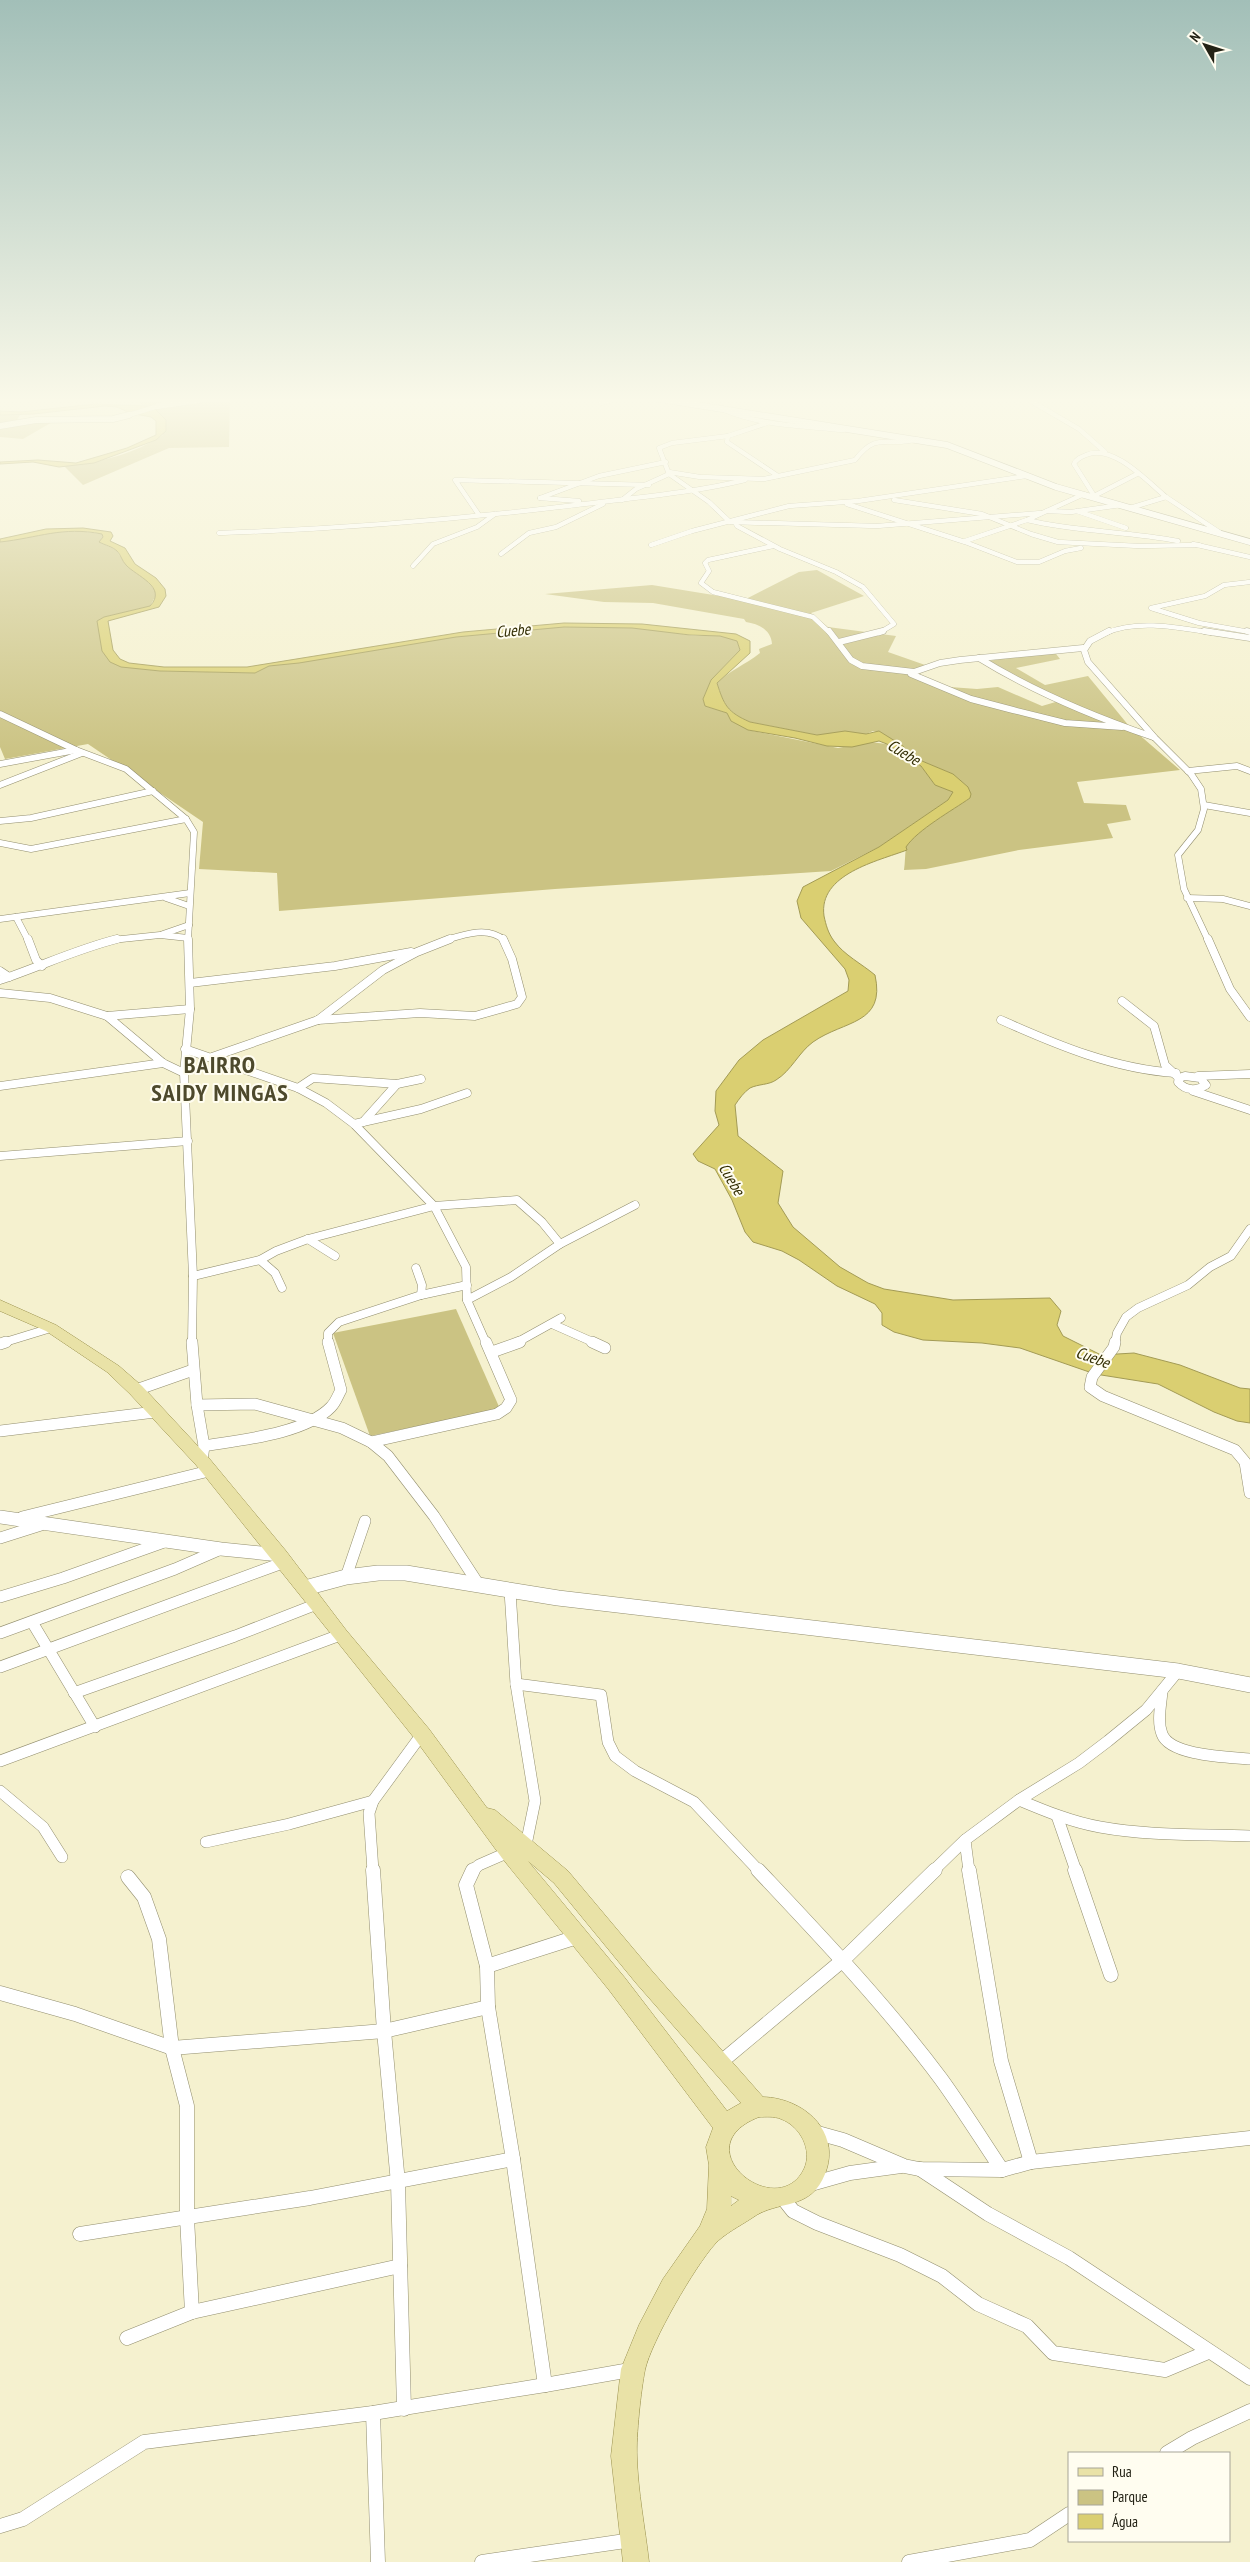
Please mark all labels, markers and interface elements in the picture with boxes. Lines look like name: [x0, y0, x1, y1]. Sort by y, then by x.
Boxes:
north arrow: [1180, 20, 1230, 70]
text: N: [1186, 28, 1204, 45]
water label: Cuebe: [495, 618, 532, 641]
water label: Cuebe: [884, 735, 925, 770]
district label: BAIRRO SAIDY MINGAS: [151, 1049, 289, 1108]
water label: Cuebe: [715, 1159, 750, 1200]
water label: Cuebe: [1073, 1342, 1114, 1373]
legend: [1068, 2452, 1230, 2542]
text: Rua: [1112, 2462, 1132, 2481]
text: Parque: [1112, 2487, 1148, 2506]
text: Água: [1112, 2512, 1138, 2531]

